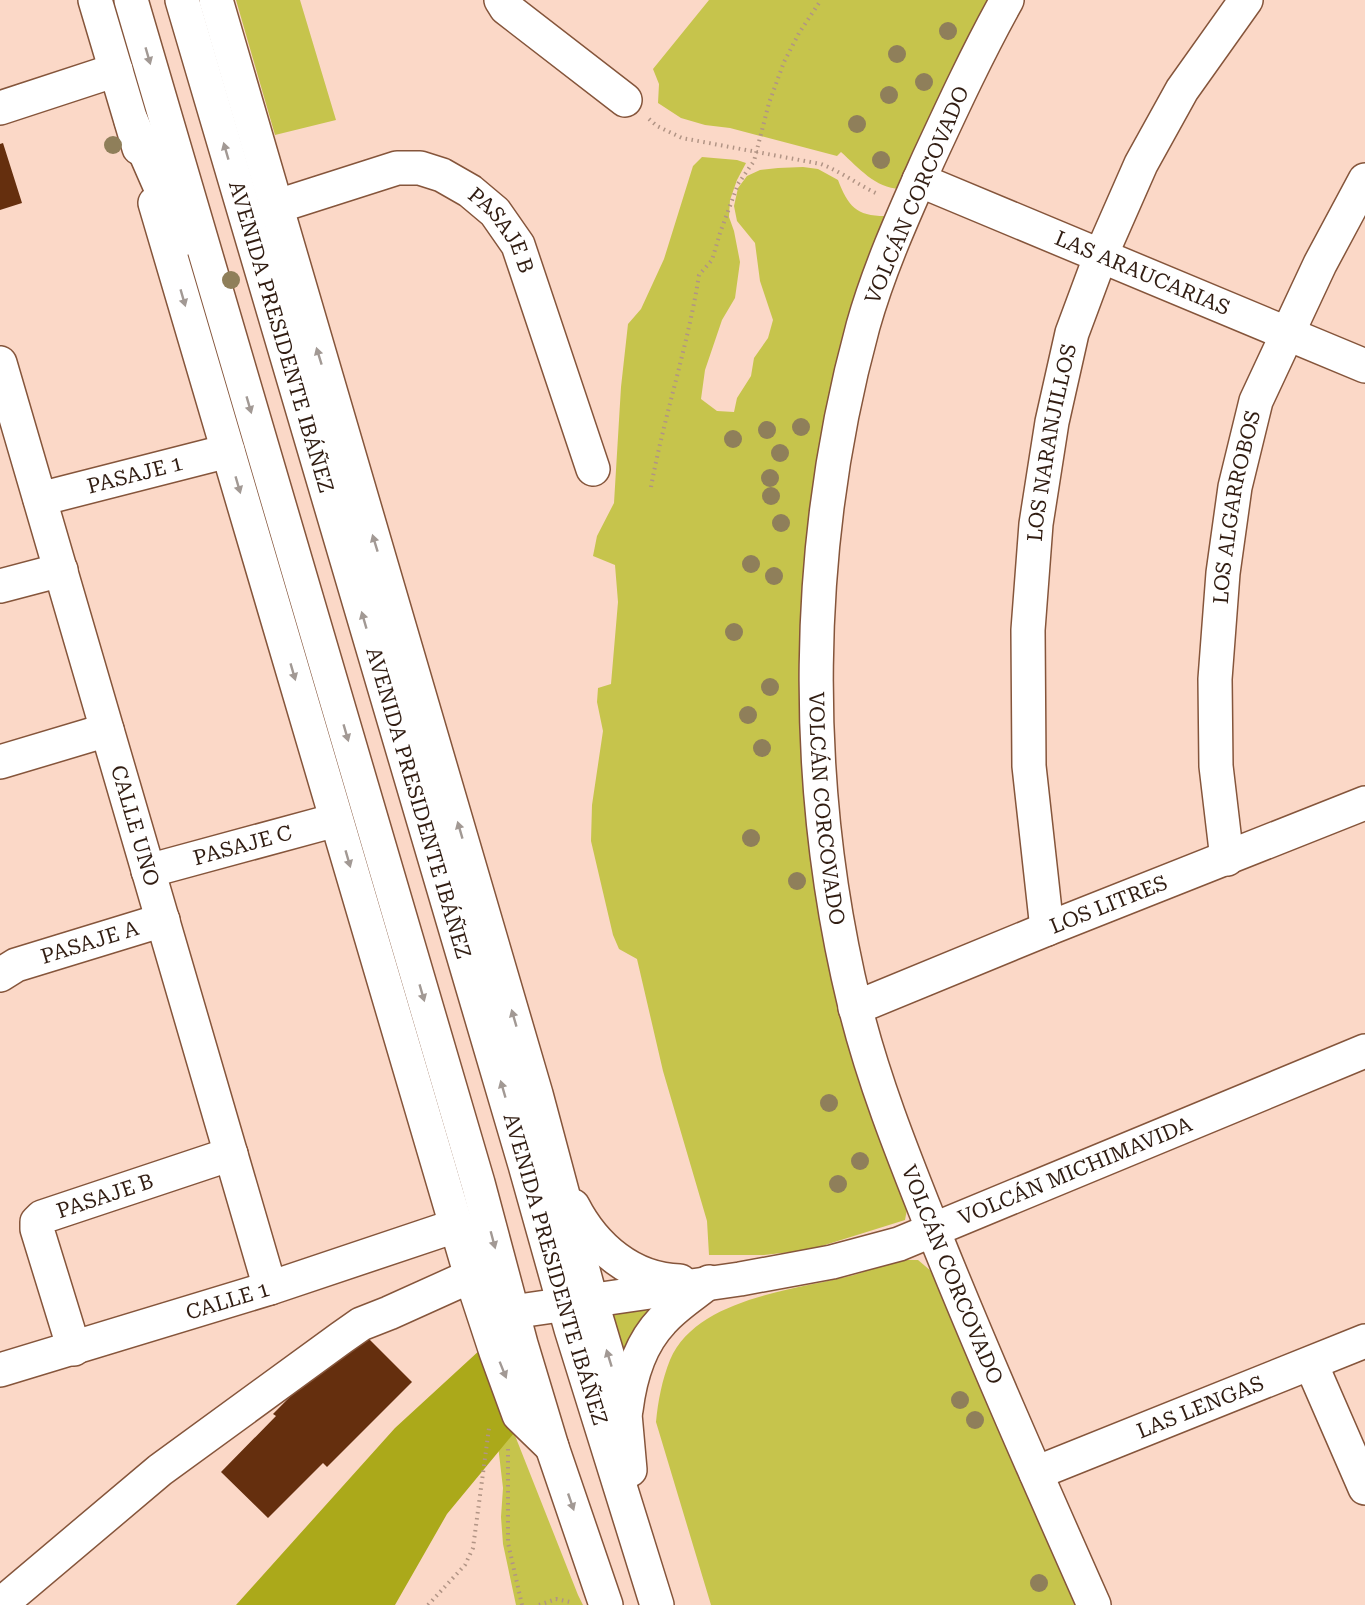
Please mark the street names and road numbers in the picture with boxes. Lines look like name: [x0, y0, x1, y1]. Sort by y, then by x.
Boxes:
street label: VOLCÁN CORCOVADO: [859, 82, 974, 308]
street label: AVENIDA PRESIDENTE IBÁÑEZ: [224, 178, 338, 495]
street label: PASAJE B: [463, 183, 539, 276]
street label: LAS ARAUCARIAS: [1051, 226, 1233, 320]
street label: LOS NARANJILLOS: [1023, 342, 1081, 542]
street label: LOS ALGARROBOS: [1209, 408, 1265, 605]
street label: PASAJE 1: [84, 451, 185, 499]
street label: AVENIDA PRESIDENTE IBÁÑEZ: [361, 644, 476, 962]
street label: VOLCÁN CORCOVADO: [804, 692, 850, 927]
street label: CALLE UNO: [106, 762, 164, 889]
street label: PASAJE C: [190, 820, 295, 870]
street label: LOS LITRES: [1047, 871, 1171, 939]
street label: PASAJE A: [38, 916, 142, 969]
street label: AVENIDA PRESIDENTE IBÁÑEZ: [498, 1111, 612, 1428]
street label: VOLCÁN MICHIMAVIDA: [955, 1112, 1196, 1230]
street label: VOLCÁN CORCOVADO: [897, 1162, 1008, 1388]
street label: PASAJE B: [54, 1169, 156, 1223]
street label: CALLE 1: [183, 1277, 273, 1325]
street label: LAS LENGAS: [1133, 1371, 1267, 1443]

